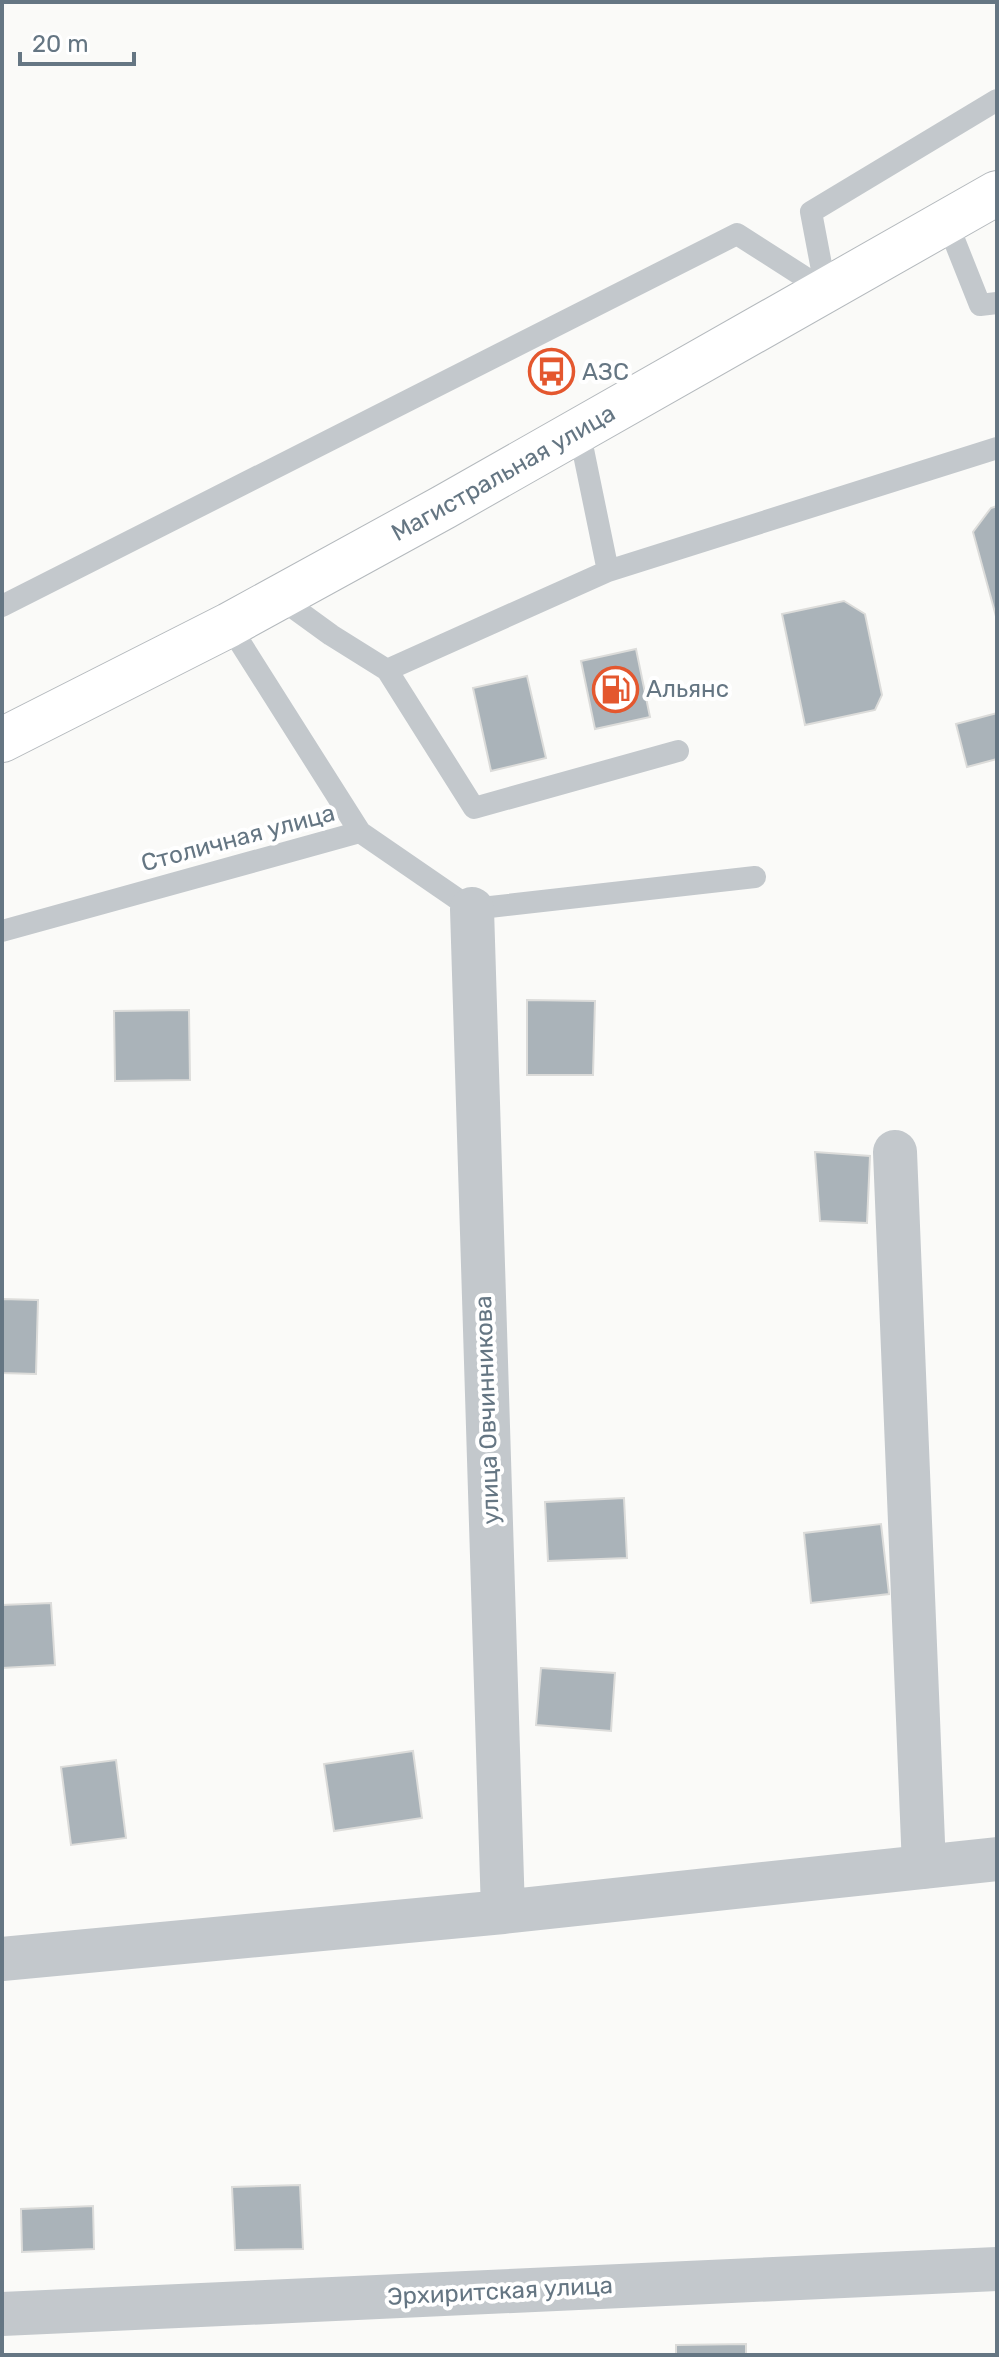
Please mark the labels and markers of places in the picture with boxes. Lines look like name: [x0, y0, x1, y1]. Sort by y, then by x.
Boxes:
bus stop icon: АЗС: [527, 348, 575, 396]
place label: АЗС: [582, 358, 629, 386]
fuel station icon: Альянс: [591, 665, 639, 713]
place label: Альянс: [646, 675, 729, 703]

